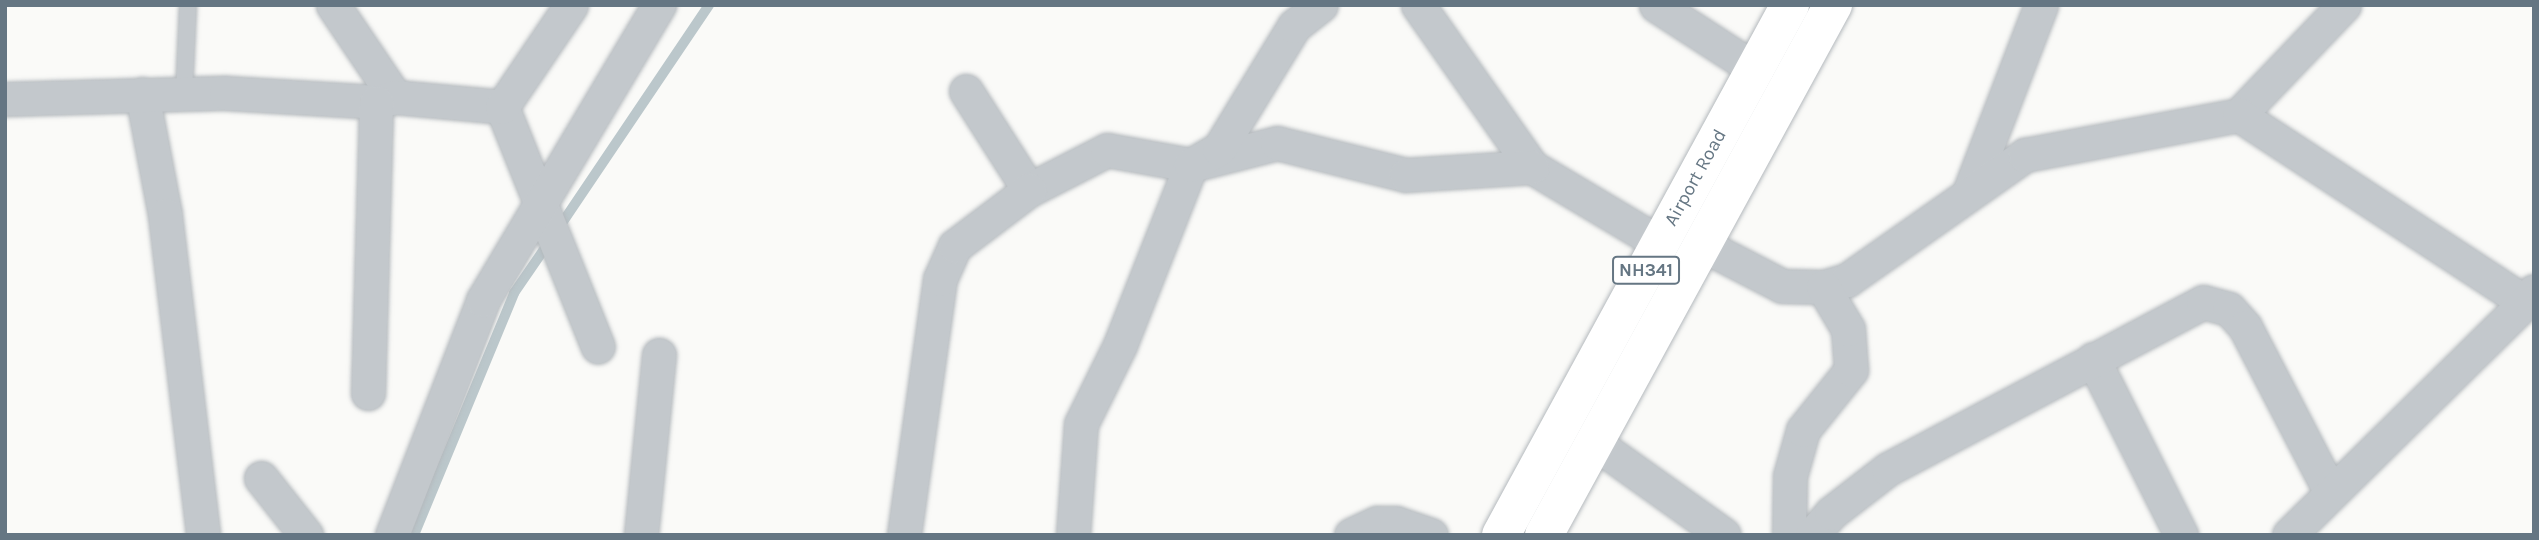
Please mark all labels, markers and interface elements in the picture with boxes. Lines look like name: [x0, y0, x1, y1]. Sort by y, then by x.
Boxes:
street label: Airport Road: [1660, 126, 1732, 230]
road number: NH341: [1611, 256, 1681, 284]

